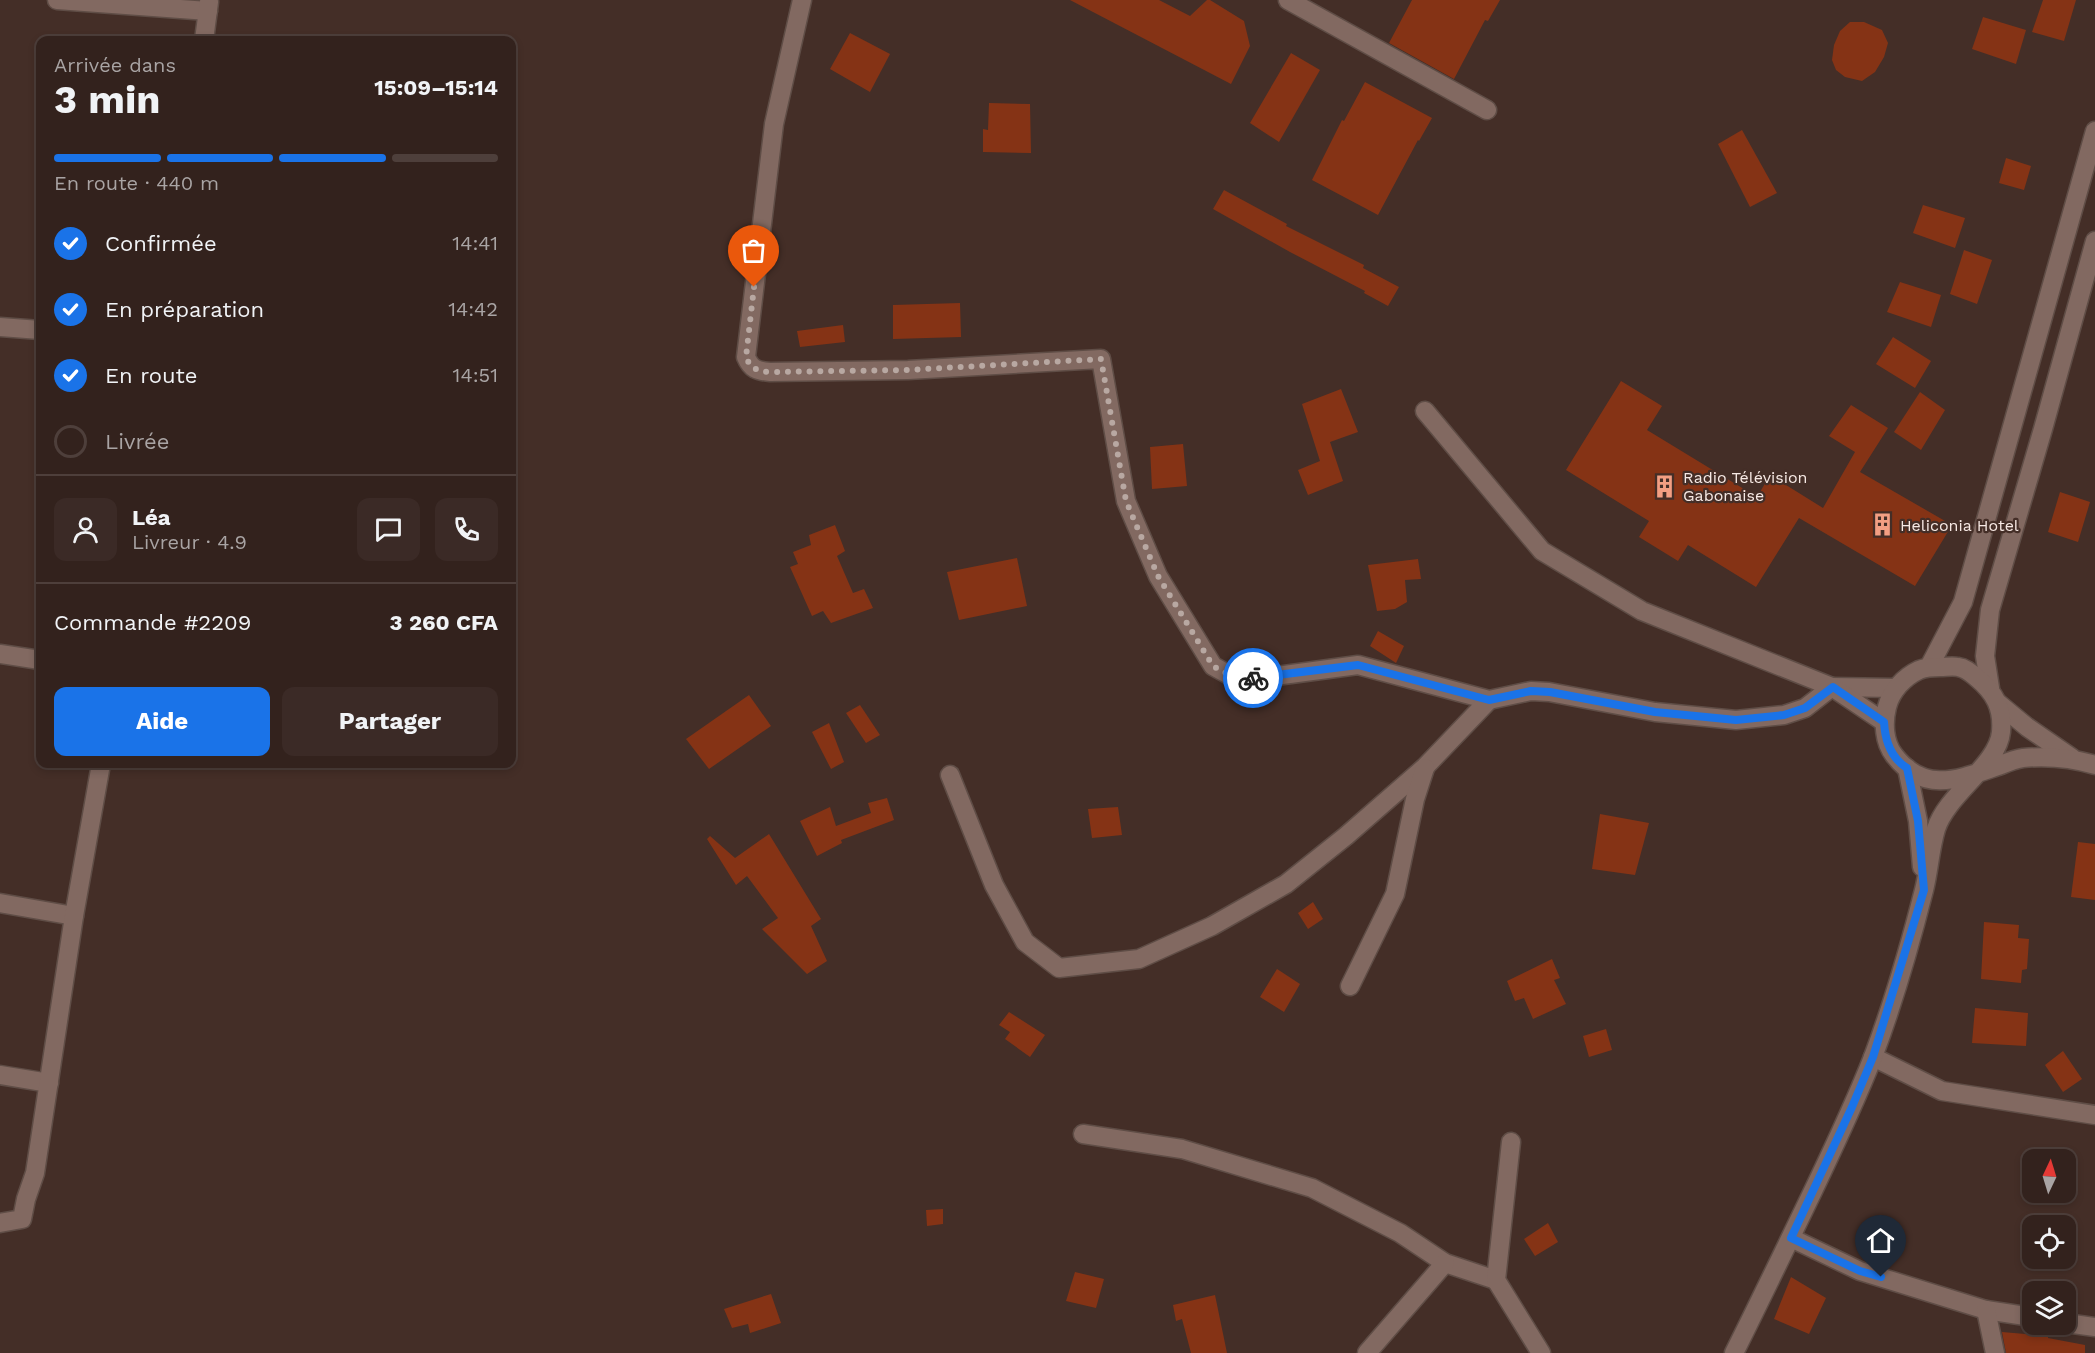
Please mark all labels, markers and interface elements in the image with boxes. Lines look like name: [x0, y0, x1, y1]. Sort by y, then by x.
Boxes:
text: Arrivée dans: [54, 53, 176, 77]
text: 15:09–15:14: [374, 75, 498, 100]
text: 3 min: [54, 77, 161, 122]
text: En route · 440 m: [54, 171, 219, 195]
pin: [728, 225, 779, 287]
icon: check: [54, 227, 87, 260]
text: Confirmée: [105, 231, 217, 256]
text: 14:41: [452, 231, 498, 255]
icon: bag: [737, 234, 770, 267]
icon: check: [54, 293, 87, 326]
text: En préparation: [105, 297, 264, 322]
text: 14:42: [448, 297, 498, 321]
icon: check: [54, 359, 87, 392]
text: En route: [105, 363, 197, 388]
text: 14:51: [453, 363, 498, 387]
text: Livrée: [105, 429, 169, 454]
place label: Radio Télévision Gabonaise: [1683, 468, 1807, 505]
building icon: Radio Télévision Gabonaise: [1652, 473, 1678, 499]
button: person: [54, 498, 117, 561]
button: chat: [357, 498, 420, 561]
button: phone: [435, 498, 498, 561]
text: Léa: [132, 505, 171, 530]
building icon: Heliconia Hotel: [1869, 512, 1895, 538]
place label: Heliconia Hotel: [1900, 516, 2019, 535]
text: Livreur · 4.9: [132, 530, 247, 554]
text: Commande #2209: [54, 610, 251, 635]
text: 3 260 CFA: [390, 610, 498, 635]
courier: [1223, 648, 1283, 708]
icon: bike: [1237, 662, 1270, 695]
button: Aide: [54, 687, 270, 756]
button: Partager: [282, 687, 498, 756]
north arrow: [2022, 1149, 2076, 1203]
map controls: [2022, 1149, 2076, 1335]
pin: [1855, 1215, 1906, 1277]
button: locate: [2022, 1215, 2076, 1269]
icon: home: [1864, 1224, 1897, 1257]
button: layers: [2022, 1281, 2076, 1335]

